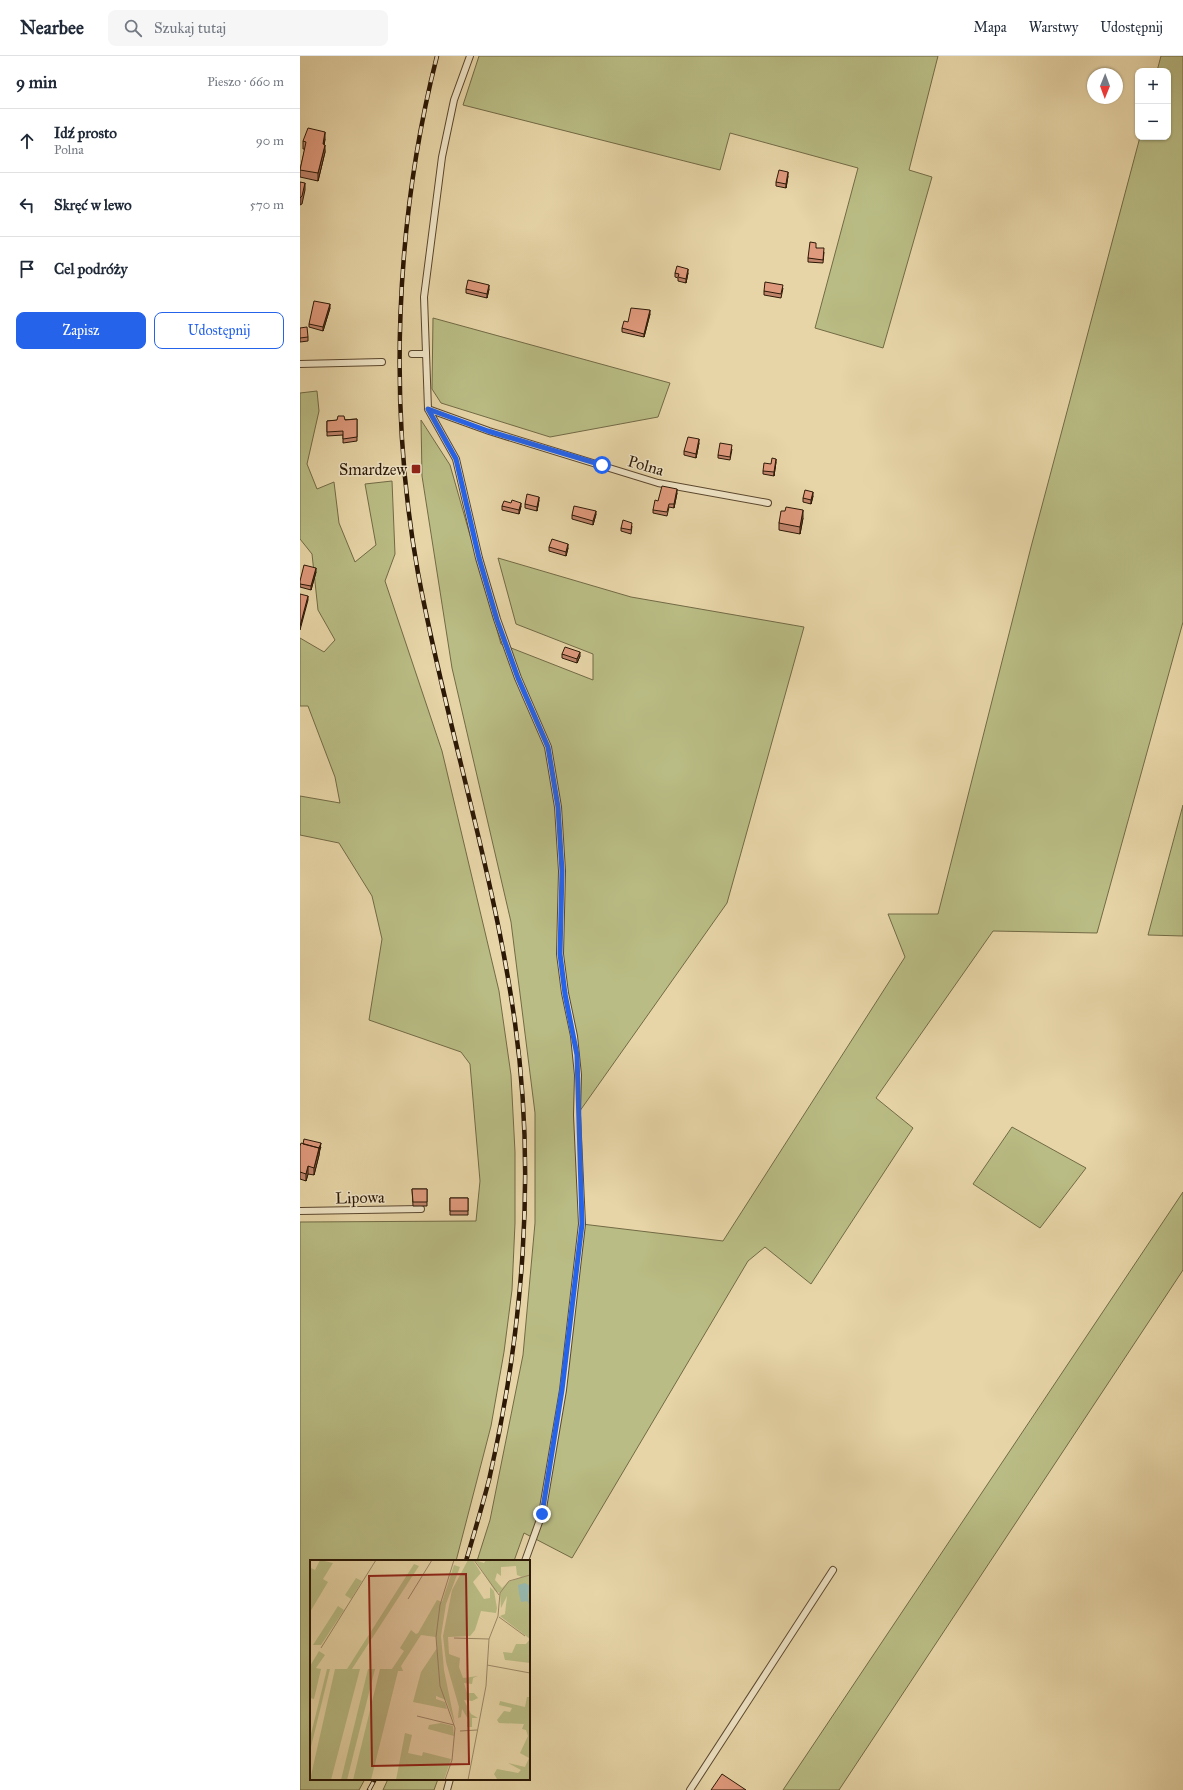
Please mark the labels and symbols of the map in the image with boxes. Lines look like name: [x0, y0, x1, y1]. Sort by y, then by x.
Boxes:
north arrow: [1087, 68, 1123, 104]
street label: Polna: [626, 451, 666, 480]
route start: [593, 456, 611, 474]
place label: Smardzew: [339, 460, 408, 479]
marker: Smardzew: [410, 463, 422, 475]
street label: Lipowa: [335, 1188, 385, 1207]
route end: [533, 1505, 551, 1523]
inset map: [310, 1560, 530, 1780]

